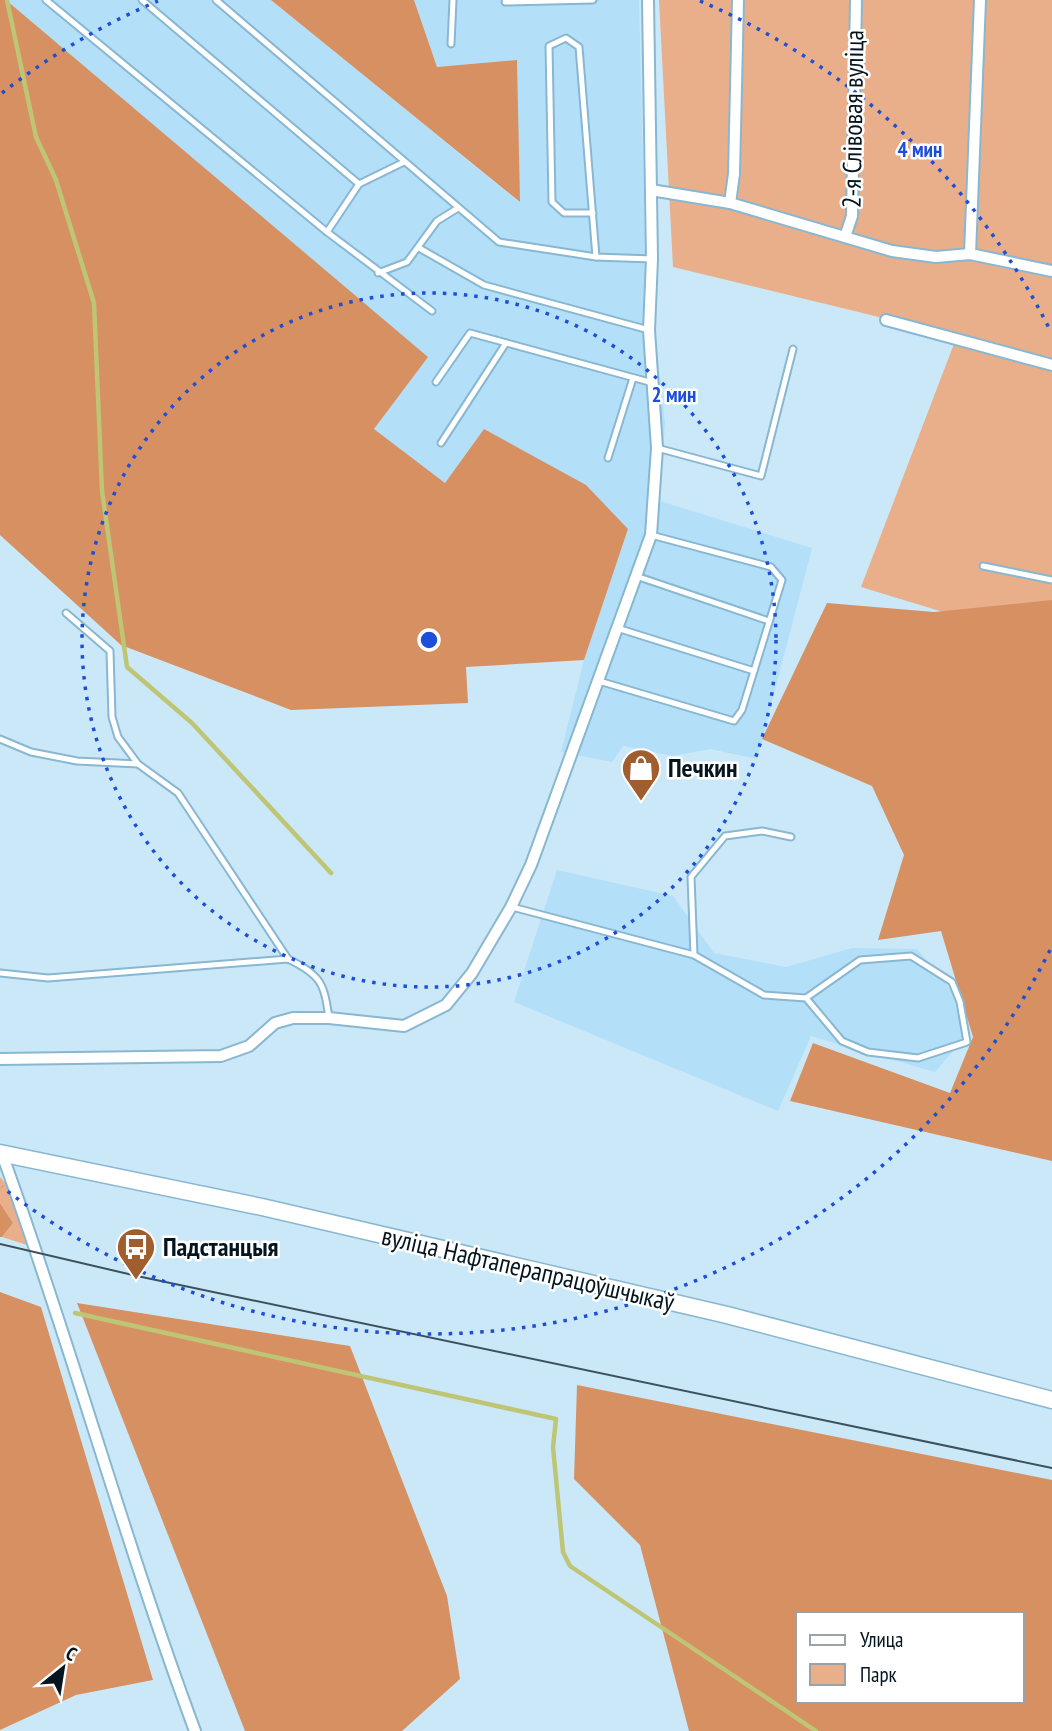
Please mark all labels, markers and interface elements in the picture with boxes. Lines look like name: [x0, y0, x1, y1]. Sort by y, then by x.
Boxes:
street label: 2-я Слівовая вуліца: [834, 30, 871, 208]
text: 4 мин: [898, 136, 942, 163]
text: 2 мин: [652, 381, 696, 408]
centre of rings: [417, 628, 441, 652]
shop icon: Печкин: [620, 747, 662, 802]
place label: Печкин: [668, 751, 738, 784]
street label: вуліца Нафтаперапрацоўшчыкаў: [379, 1219, 678, 1318]
bus stop icon: Падстанцыя: [115, 1226, 157, 1281]
place label: Падстанцыя: [163, 1230, 278, 1263]
legend: [796, 1612, 1024, 1703]
text: Улица: [860, 1626, 903, 1653]
north arrow: [28, 1633, 98, 1703]
text: С: [62, 1641, 82, 1666]
text: Парк: [860, 1661, 897, 1688]

